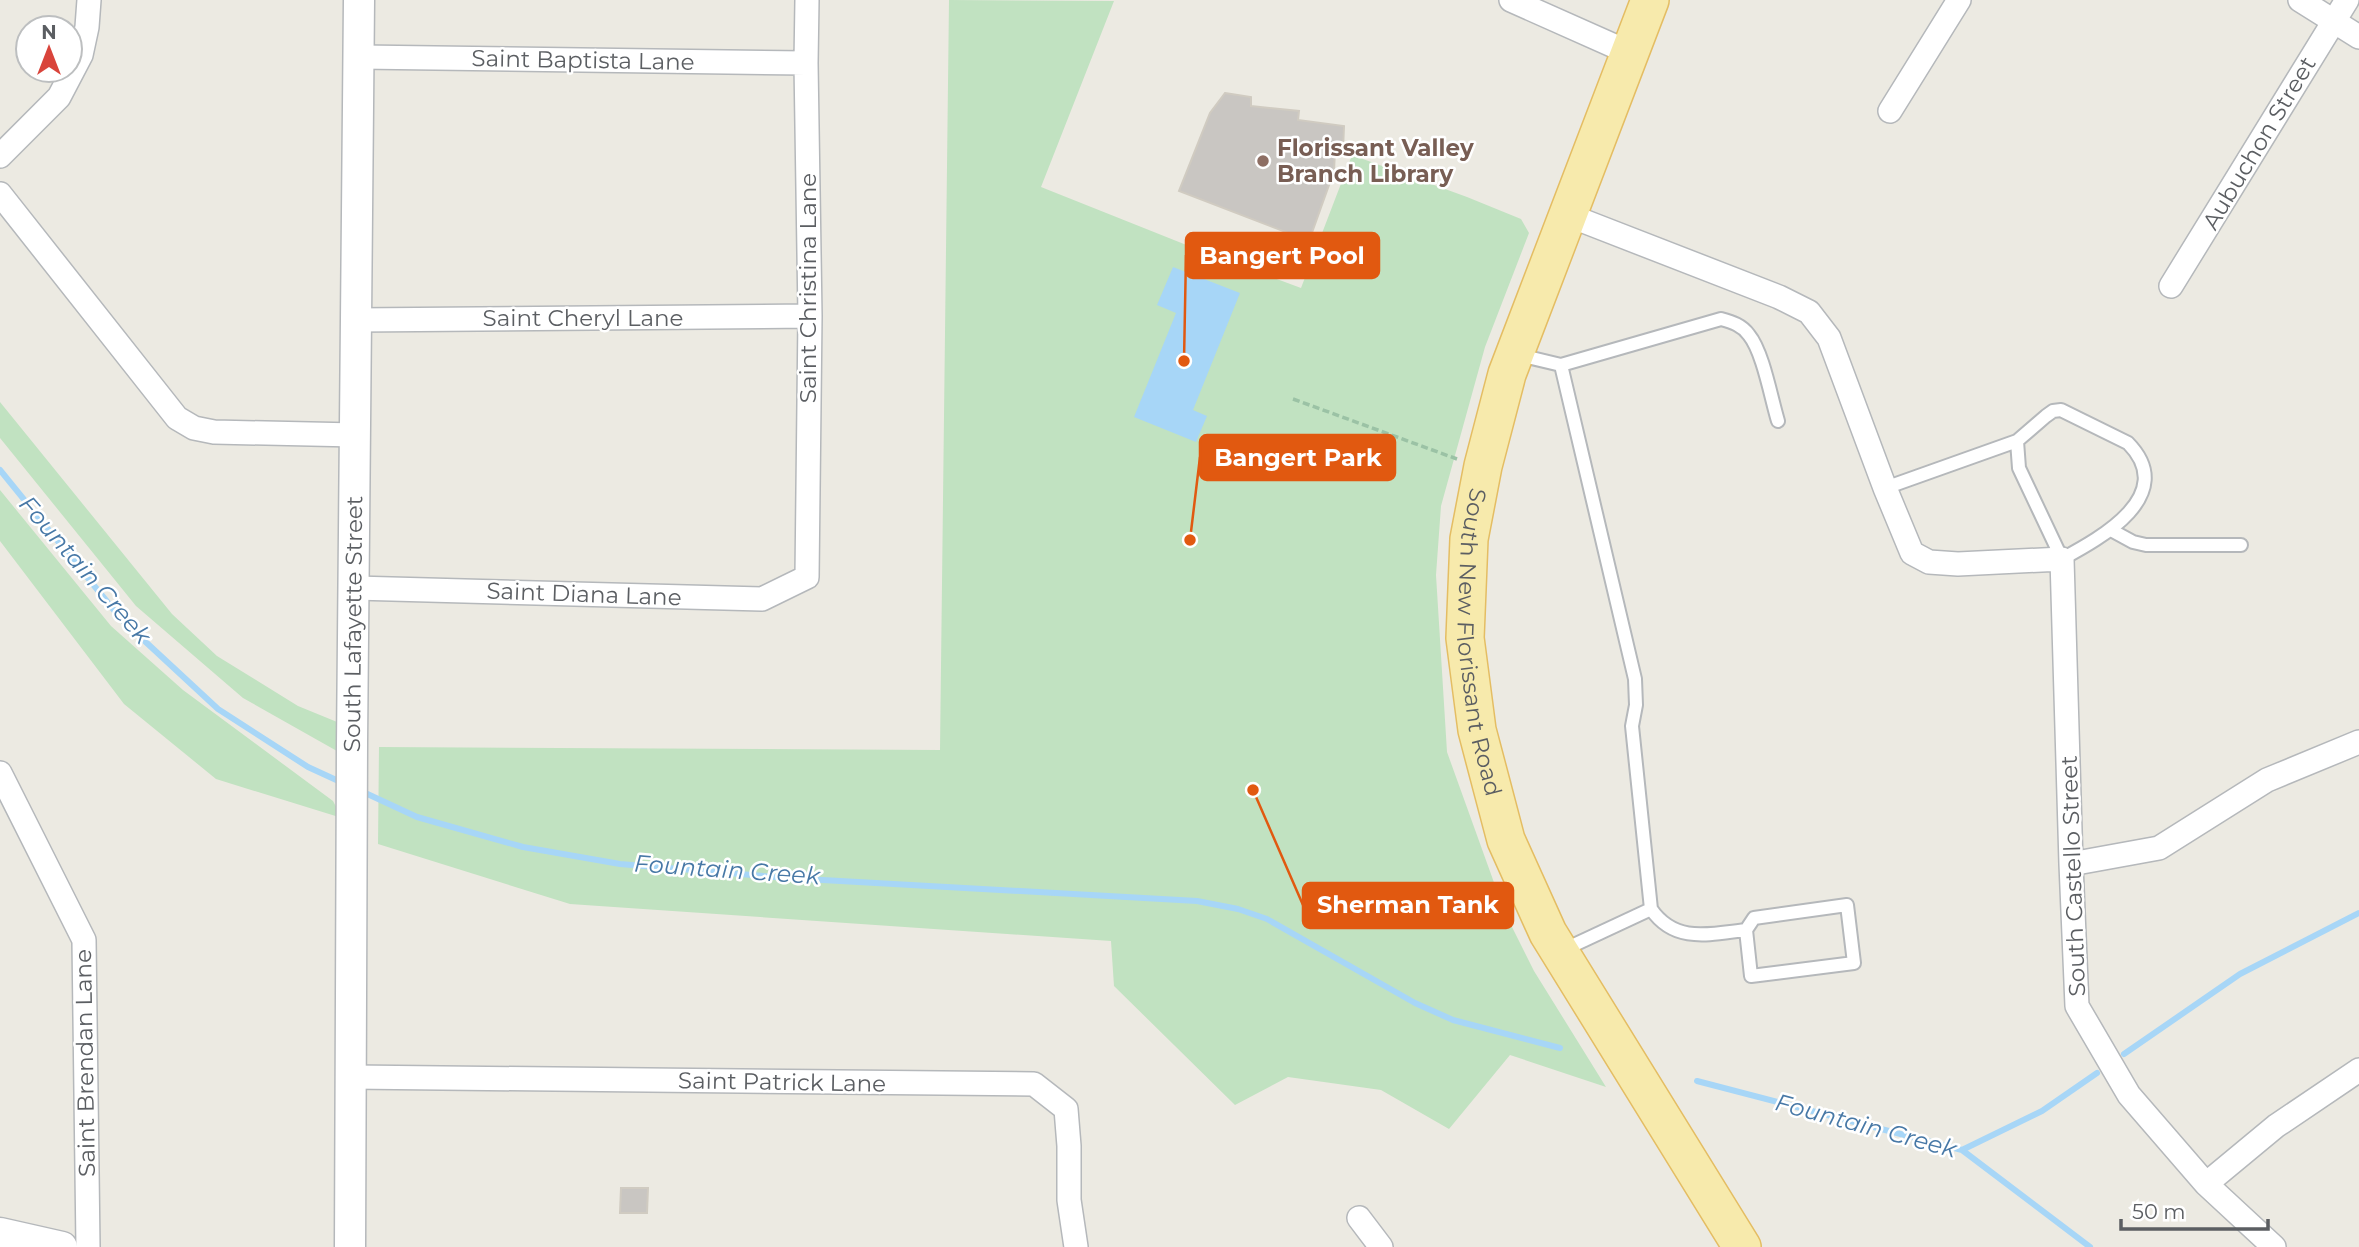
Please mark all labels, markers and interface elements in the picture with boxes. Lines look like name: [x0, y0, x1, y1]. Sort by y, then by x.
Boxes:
north arrow: [14, 14, 84, 84]
text: N: [41, 21, 57, 44]
street label: Saint Baptista Lane: [471, 44, 695, 76]
street label: Aubuchon Street: [2196, 52, 2322, 234]
place label: Florissant Valley Branch Library: [1277, 134, 1474, 188]
marker: Florissant Valley Branch Library: [1255, 153, 1271, 169]
street label: Saint Christina Lane: [794, 173, 822, 403]
callout: Bangert Pool: [1186, 233, 1379, 278]
text: Bangert Pool: [1199, 241, 1365, 270]
street label: Saint Cheryl Lane: [483, 304, 683, 332]
callout: Bangert Park: [1200, 435, 1395, 480]
text: Bangert Park: [1214, 443, 1382, 472]
street label: South New Florissant Road: [1451, 486, 1508, 799]
water label: Fountain Creek: [13, 490, 159, 651]
street label: South Lafayette Street: [338, 496, 368, 752]
street label: Saint Diana Lane: [486, 577, 682, 611]
street label: South Castello Street: [2055, 755, 2091, 997]
water label: Fountain Creek: [633, 849, 823, 891]
callout: Sherman Tank: [1303, 883, 1513, 928]
text: Sherman Tank: [1317, 890, 1499, 919]
street label: Saint Brendan Lane: [69, 949, 101, 1177]
street label: Saint Patrick Lane: [678, 1066, 886, 1098]
water label: Fountain Creek: [1772, 1087, 1962, 1164]
scale bar: [2121, 1188, 2268, 1232]
text: 50 m: [2132, 1199, 2186, 1224]

